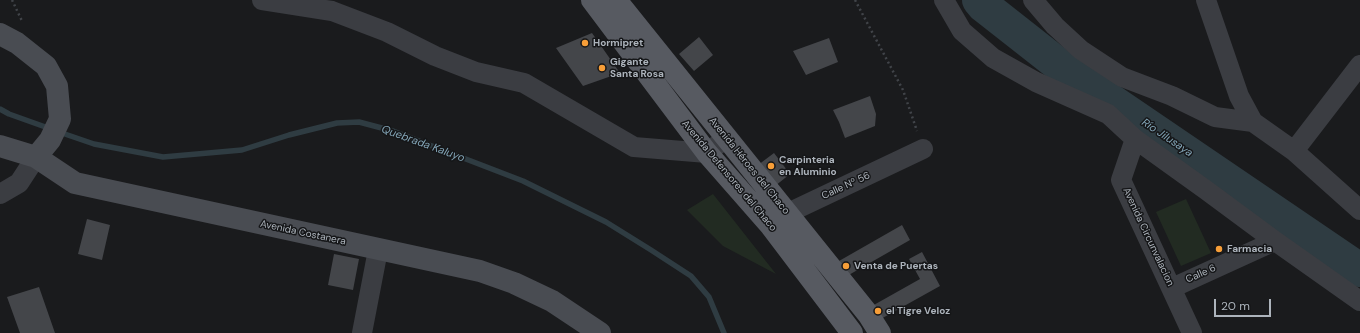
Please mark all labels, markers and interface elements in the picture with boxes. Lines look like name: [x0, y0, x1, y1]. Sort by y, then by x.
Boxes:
place label: Hormipret: [593, 37, 643, 49]
marker: Hormipret: [580, 38, 590, 48]
place label: Gigante Santa Rosa: [610, 56, 664, 80]
marker: Gigante Santa Rosa: [597, 63, 607, 73]
street label: Avenida Héroes del Chaco: [706, 115, 792, 217]
water label: Río Jilusaya: [1139, 116, 1195, 160]
street label: Avenida Defensores del Chaco: [679, 118, 779, 234]
water label: Quebrada Kaluyo: [379, 123, 467, 165]
place label: Carpinteria en Aluminio: [779, 154, 837, 178]
marker: Carpinteria en Aluminio: [766, 161, 776, 171]
street label: Calle Nº 56: [820, 170, 872, 202]
street label: Avenida Circunvalacion: [1120, 186, 1176, 288]
street label: Avenida Costanera: [259, 218, 347, 248]
place label: Farmacia: [1227, 243, 1272, 255]
marker: Farmacia: [1214, 244, 1224, 254]
place label: Venta de Puertas: [854, 260, 938, 272]
marker: Venta de Puertas: [841, 261, 851, 271]
street label: Calle 6: [1184, 262, 1218, 286]
scale bar: [1216, 291, 1273, 317]
text: 20 m: [1221, 298, 1250, 314]
place label: el Tigre Veloz: [886, 305, 950, 317]
marker: el Tigre Veloz: [873, 306, 883, 316]

